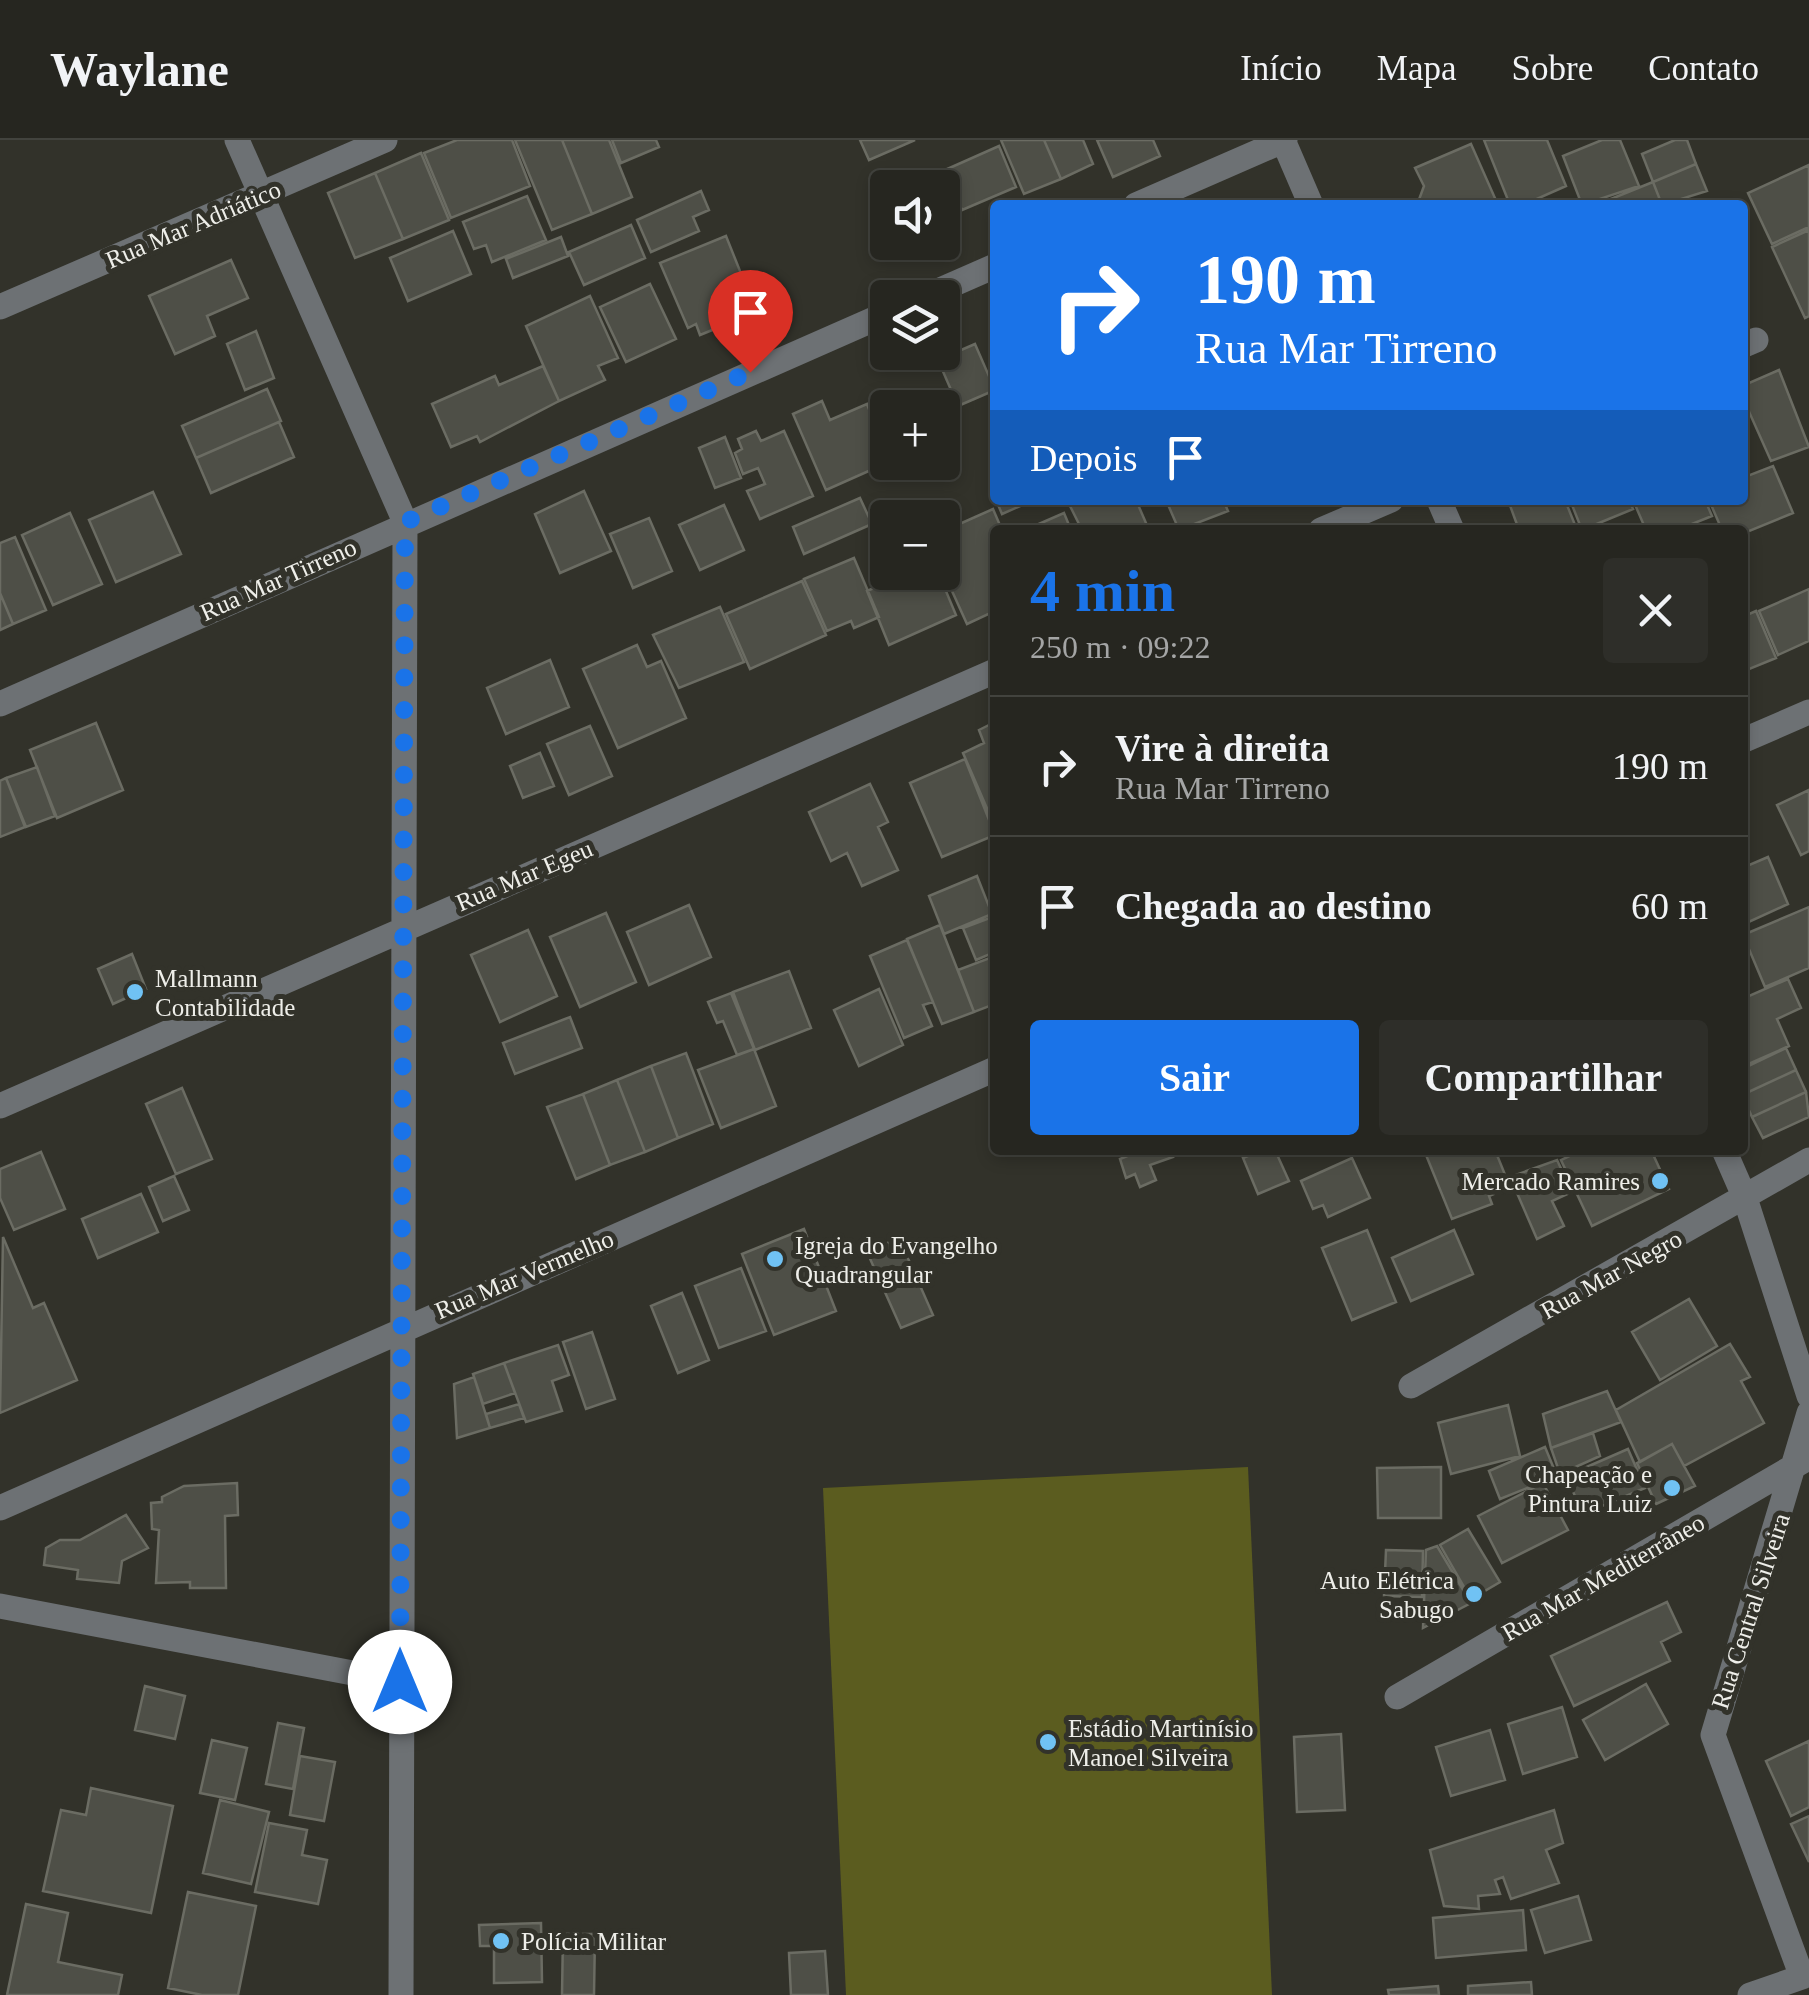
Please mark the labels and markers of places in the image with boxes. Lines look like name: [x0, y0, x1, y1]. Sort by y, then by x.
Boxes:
pin: [708, 270, 793, 373]
place label: Mallmann Contabilidade: [155, 965, 295, 1021]
marker: Mallmann Contabilidade: [124, 981, 146, 1003]
place label: Mercado Ramires: [1462, 1168, 1640, 1195]
marker: Mercado Ramires: [1649, 1170, 1671, 1192]
place label: Igreja do Evangelho Quadrangular: [795, 1232, 998, 1288]
marker: Igreja do Evangelho Quadrangular: [764, 1248, 786, 1270]
place label: Chapeação e Pintura Luiz: [1525, 1461, 1652, 1517]
marker: Chapeação e Pintura Luiz: [1661, 1477, 1683, 1499]
place label: Auto Elétrica Sabugo: [1320, 1567, 1454, 1623]
marker: Auto Elétrica Sabugo: [1463, 1583, 1485, 1605]
place label: Estádio Martinísio Manoel Silveira: [1068, 1715, 1253, 1771]
marker: Estádio Martinísio Manoel Silveira: [1037, 1731, 1059, 1753]
place label: Polícia Militar: [521, 1928, 667, 1955]
marker: Polícia Militar: [490, 1930, 512, 1952]

